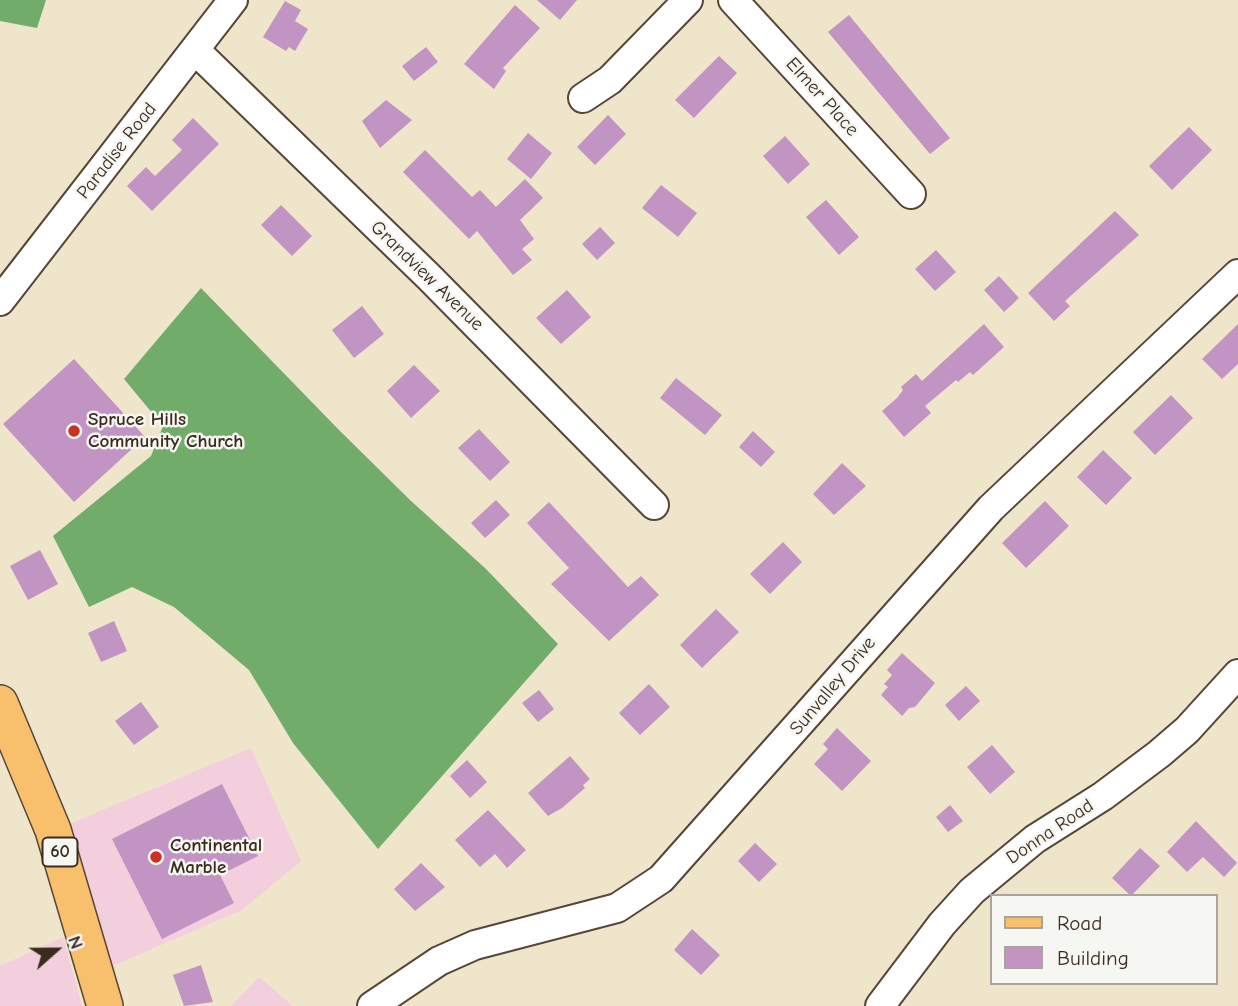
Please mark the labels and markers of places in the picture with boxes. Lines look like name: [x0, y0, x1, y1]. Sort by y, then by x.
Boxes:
place label: Spruce Hills Community Church: [88, 409, 243, 453]
marker: Spruce Hills Community Church: [66, 423, 82, 439]
place label: Continental Marble: [170, 835, 262, 879]
marker: Continental Marble: [148, 849, 164, 865]

